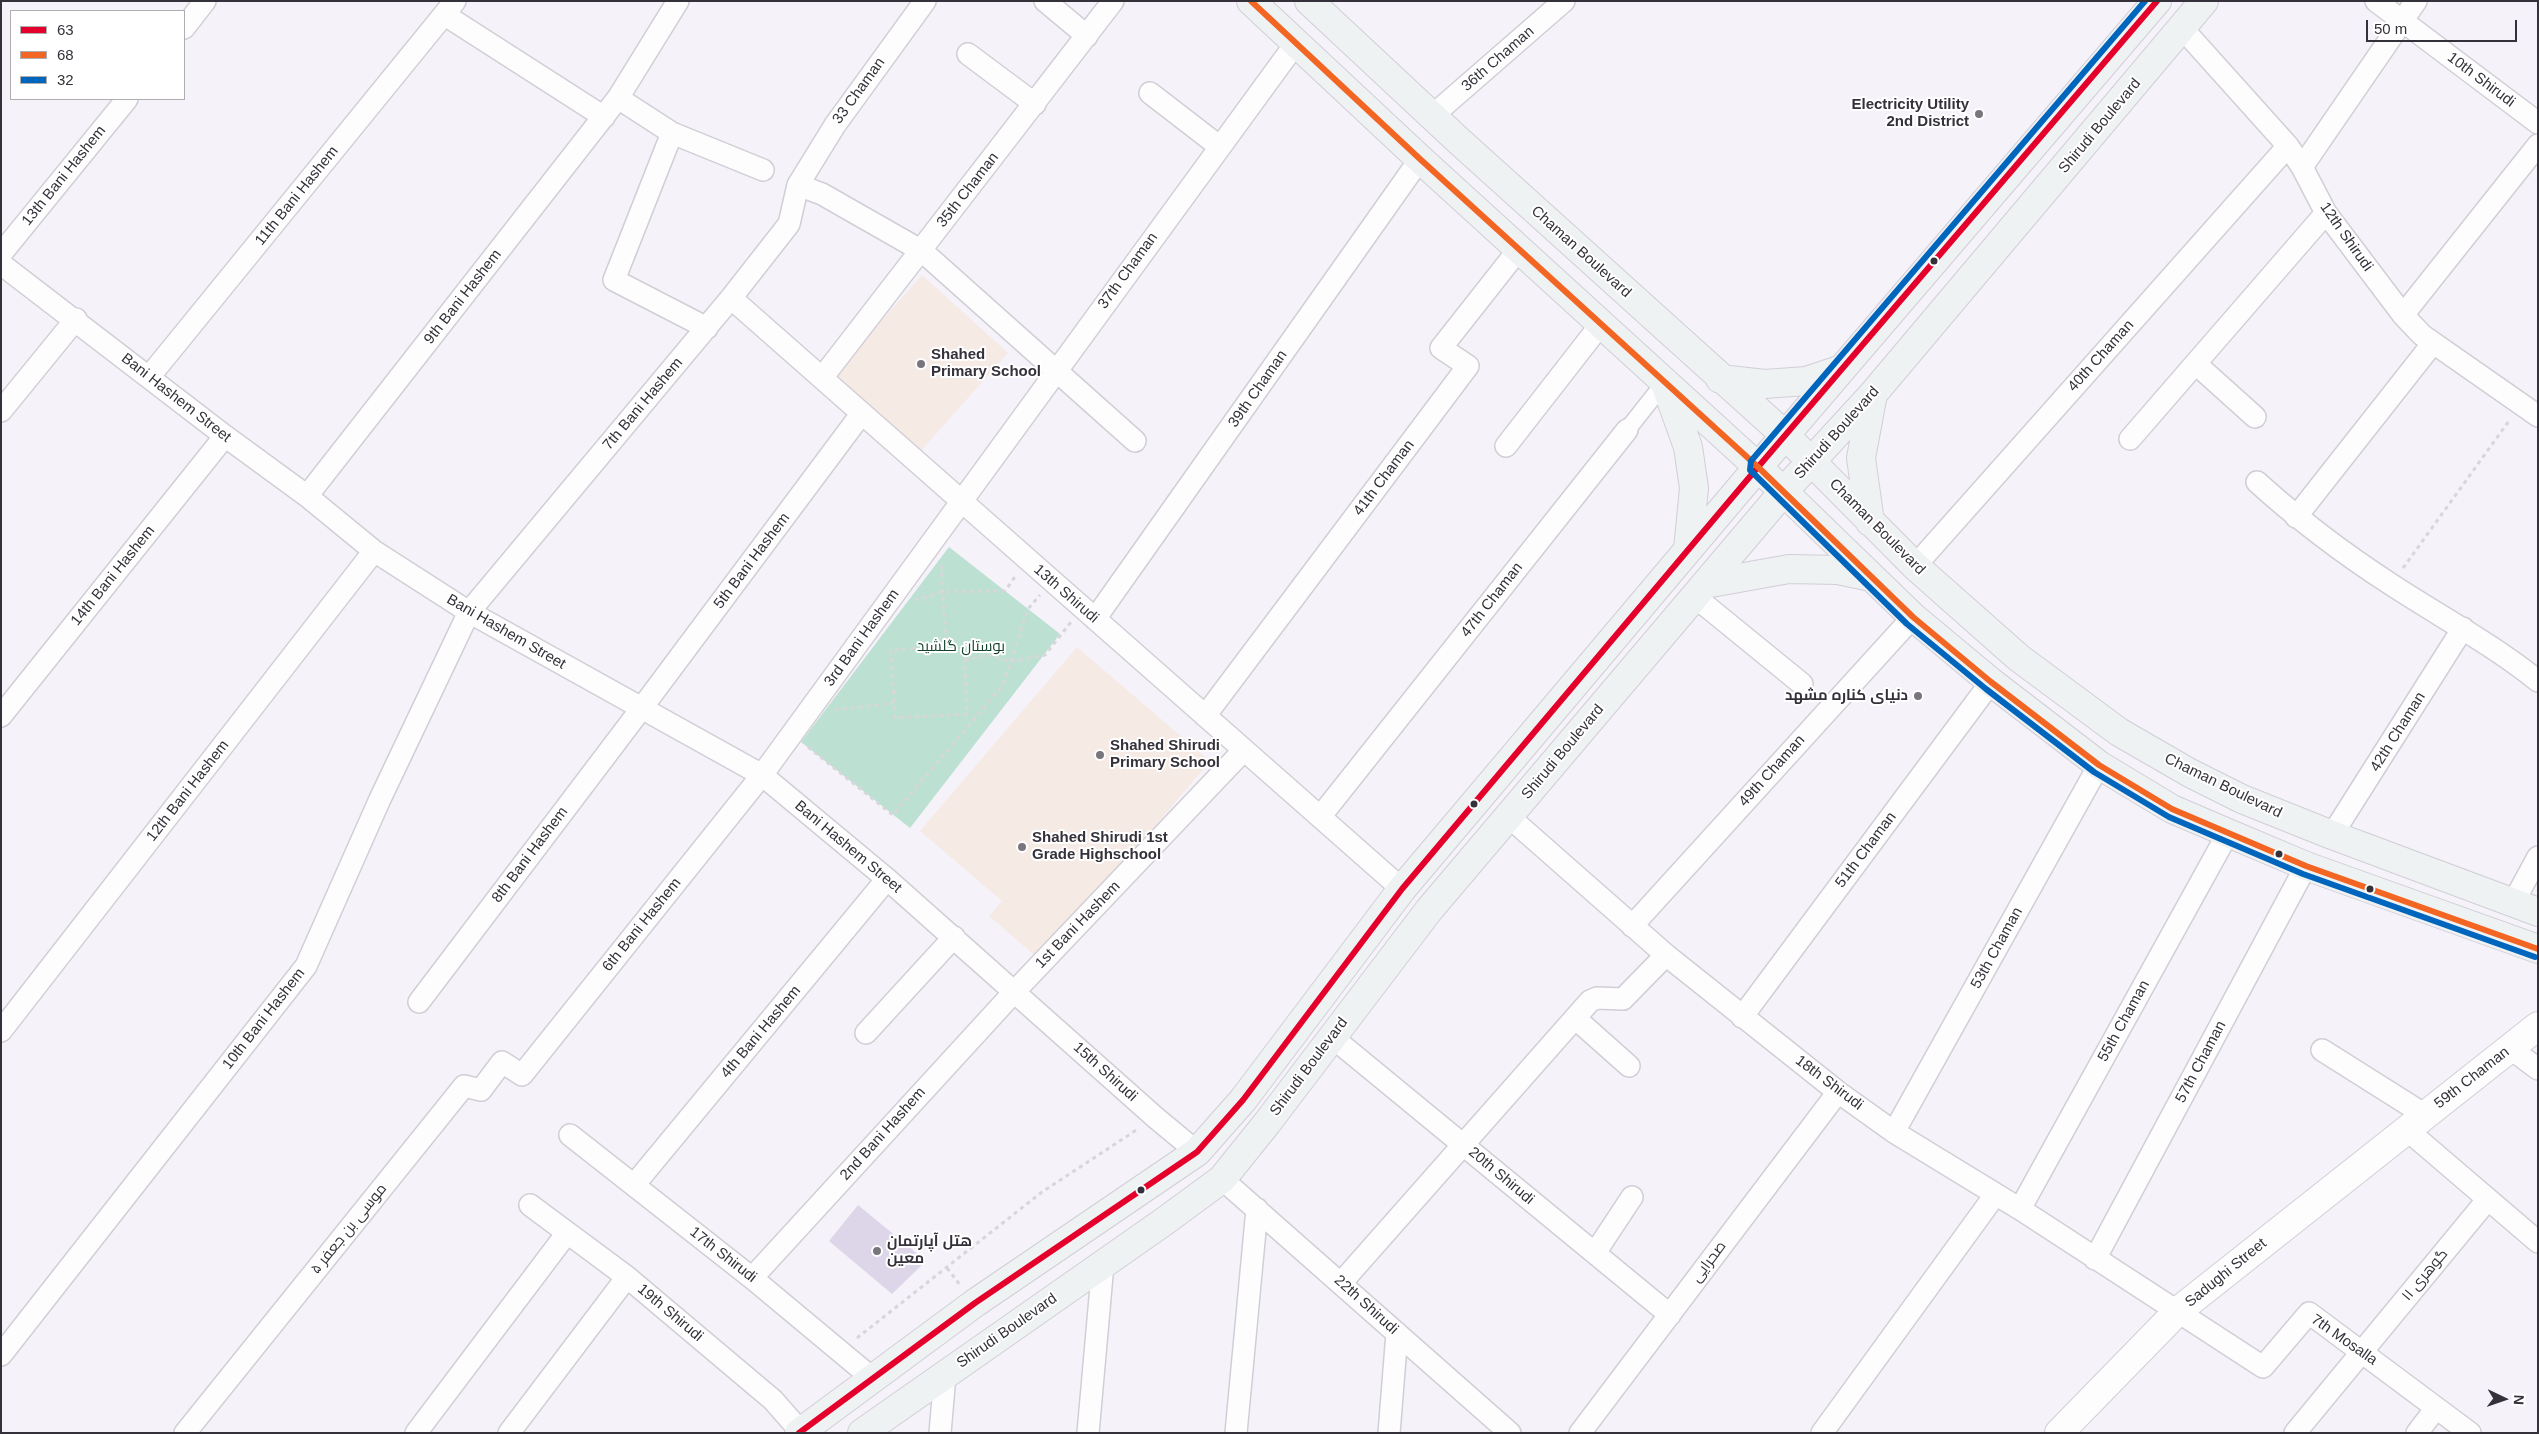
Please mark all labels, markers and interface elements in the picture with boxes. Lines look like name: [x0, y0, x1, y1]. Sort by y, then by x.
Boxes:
legend: [10, 10, 185, 100]
scale bar: [2369, 10, 2520, 42]
text: 50 m: [2374, 20, 2407, 37]
text: 63: [57, 21, 74, 38]
street label: 36th Chaman: [1458, 23, 1538, 95]
text: 68: [57, 46, 74, 63]
street label: 10th Shirudi: [2444, 49, 2518, 111]
street label: 33 Chaman: [829, 54, 889, 128]
text: 32: [57, 71, 74, 88]
street label: Shirudi Boulevard: [2055, 75, 2145, 177]
place label: Electricity Utility 2nd District: [1851, 96, 1969, 131]
marker: Electricity Utility 2nd District: [1973, 108, 1985, 120]
street label: 13th Bani Hashem: [18, 122, 110, 230]
street label: 11th Bani Hashem: [252, 143, 342, 249]
street label: 35th Chaman: [933, 149, 1003, 231]
street label: 12th Shirudi: [2316, 199, 2376, 275]
street label: Chaman Boulevard: [1527, 202, 1635, 302]
street label: 37th Chaman: [1094, 229, 1162, 313]
street label: 9th Bani Hashem: [420, 246, 506, 348]
unlabelled marker: [1929, 256, 1939, 266]
street label: 40th Chaman: [2064, 317, 2138, 395]
place label: Shahed Primary School: [931, 346, 1041, 381]
street label: 39th Chaman: [1225, 347, 1291, 431]
street label: Bani Hashem Street: [118, 350, 234, 446]
street label: 7th Bani Hashem: [599, 354, 687, 454]
marker: Shahed Primary School: [915, 358, 927, 370]
street label: Shirudi Boulevard: [1791, 383, 1883, 483]
street label: 41th Chaman: [1350, 437, 1418, 519]
street label: Chaman Boulevard: [1825, 475, 1929, 579]
street label: 5th Bani Hashem: [710, 510, 794, 612]
street label: 14th Bani Hashem: [67, 522, 159, 630]
street label: 47th Chaman: [1457, 559, 1527, 641]
street label: 13th Shirudi: [1030, 561, 1102, 627]
street label: 3rd Bani Hashem: [821, 586, 903, 690]
street label: Bani Hashem Street: [443, 591, 569, 673]
park label: بوستان گلشید: [917, 638, 1005, 656]
place label: دنیای کناره مشهد: [1785, 687, 1908, 705]
street label: 42th Chaman: [2367, 689, 2429, 775]
marker: دنیای کناره مشهد: [1912, 690, 1924, 702]
street label: Shirudi Boulevard: [1518, 701, 1608, 803]
street label: 49th Chaman: [1735, 732, 1809, 810]
street label: 12th Bani Hashem: [143, 737, 233, 845]
place label: Shahed Shirudi Primary School: [1110, 737, 1220, 772]
marker: Shahed Shirudi Primary School: [1094, 749, 1106, 761]
street label: Chaman Boulevard: [2161, 750, 2285, 822]
street label: Bani Hashem Street: [791, 797, 905, 897]
unlabelled marker: [1469, 799, 1479, 809]
street label: 8th Bani Hashem: [488, 804, 572, 906]
street label: 51th Chaman: [1832, 809, 1900, 891]
place label: Shahed Shirudi 1st Grade Highschool: [1032, 829, 1168, 864]
marker: Shahed Shirudi 1st Grade Highschool: [1016, 841, 1028, 853]
unlabelled marker: [2274, 849, 2284, 859]
street label: 6th Bani Hashem: [599, 875, 685, 975]
street label: 1st Bani Hashem: [1032, 878, 1124, 972]
unlabelled marker: [2365, 884, 2375, 894]
street label: 53th Chaman: [1967, 904, 2027, 992]
street label: 10th Bani Hashem: [219, 965, 309, 1073]
street label: 55th Chaman: [2094, 977, 2154, 1065]
street label: 4th Bani Hashem: [717, 982, 805, 1082]
street label: Shirudi Boulevard: [1266, 1014, 1352, 1120]
street label: 57th Chaman: [2172, 1018, 2230, 1106]
street label: 15th Shirudi: [1069, 1039, 1141, 1105]
street label: 59th Chaman: [2431, 1043, 2513, 1113]
street label: 18th Shirudi: [1792, 1052, 1866, 1114]
street label: 2nd Bani Hashem: [836, 1084, 930, 1184]
street label: 20th Shirudi: [1465, 1143, 1537, 1209]
street label: موسی بن جعفر ۵: [307, 1180, 391, 1278]
unlabelled marker: [1136, 1185, 1146, 1195]
street label: 17th Shirudi: [686, 1223, 760, 1287]
place label: هتل آپارتمان معین: [887, 1233, 972, 1268]
street label: Sadughi Street: [2182, 1235, 2270, 1311]
street label: صحرایی: [1688, 1238, 1730, 1286]
marker: هتل آپارتمان معین: [871, 1245, 883, 1257]
street label: گوهری ۱۱: [2398, 1245, 2452, 1305]
street label: 22th Shirudi: [1330, 1272, 1402, 1338]
street label: 19th Shirudi: [634, 1280, 706, 1346]
street label: Shirudi Boulevard: [953, 1290, 1061, 1372]
street label: 7th Mosalla: [2307, 1311, 2381, 1369]
north arrow: [2479, 1374, 2529, 1424]
text: N: [2511, 1394, 2527, 1405]

